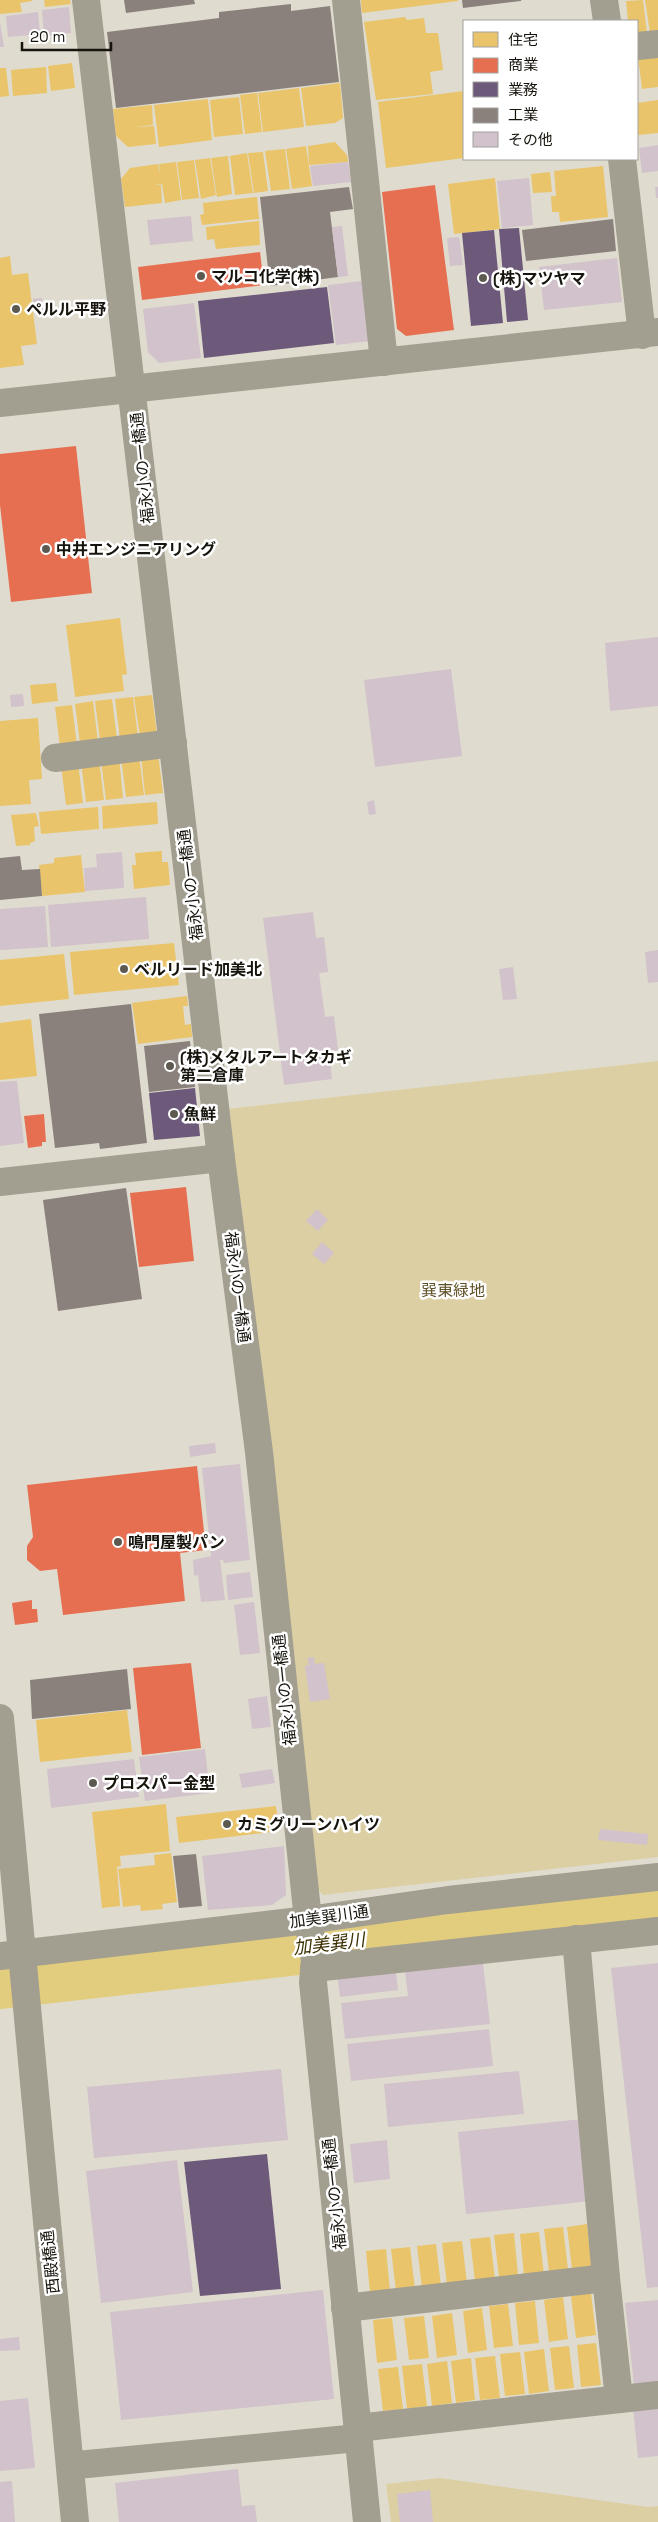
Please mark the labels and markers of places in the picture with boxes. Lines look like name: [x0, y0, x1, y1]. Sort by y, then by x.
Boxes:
place label: マルコ化学(株): [211, 266, 319, 287]
place label: (株)マツヤマ: [493, 268, 586, 289]
marker: マルコ化学(株): [195, 270, 207, 282]
marker: (株)マツヤマ: [477, 272, 489, 284]
place label: ペルル平野: [26, 299, 106, 320]
marker: ペルル平野: [10, 303, 22, 315]
place label: 中井エンジニアリング: [56, 539, 216, 560]
marker: 中井エンジニアリング: [40, 543, 52, 555]
place label: ベルリード加美北: [134, 959, 262, 980]
marker: ベルリード加美北: [118, 963, 130, 975]
place label: (株)メタルアートタカギ 第二倉庫: [180, 1047, 352, 1086]
marker: (株)メタルアートタカギ 第二倉庫: [164, 1060, 176, 1072]
place label: 魚鮮: [184, 1104, 216, 1125]
marker: 魚鮮: [168, 1108, 180, 1120]
place label: 鳴門屋製パン: [128, 1532, 225, 1553]
marker: 鳴門屋製パン: [112, 1536, 124, 1548]
place label: プロスパー金型: [103, 1773, 215, 1794]
marker: プロスパー金型: [87, 1777, 99, 1789]
place label: カミグリーンハイツ: [237, 1814, 380, 1835]
marker: カミグリーンハイツ: [221, 1818, 233, 1830]

